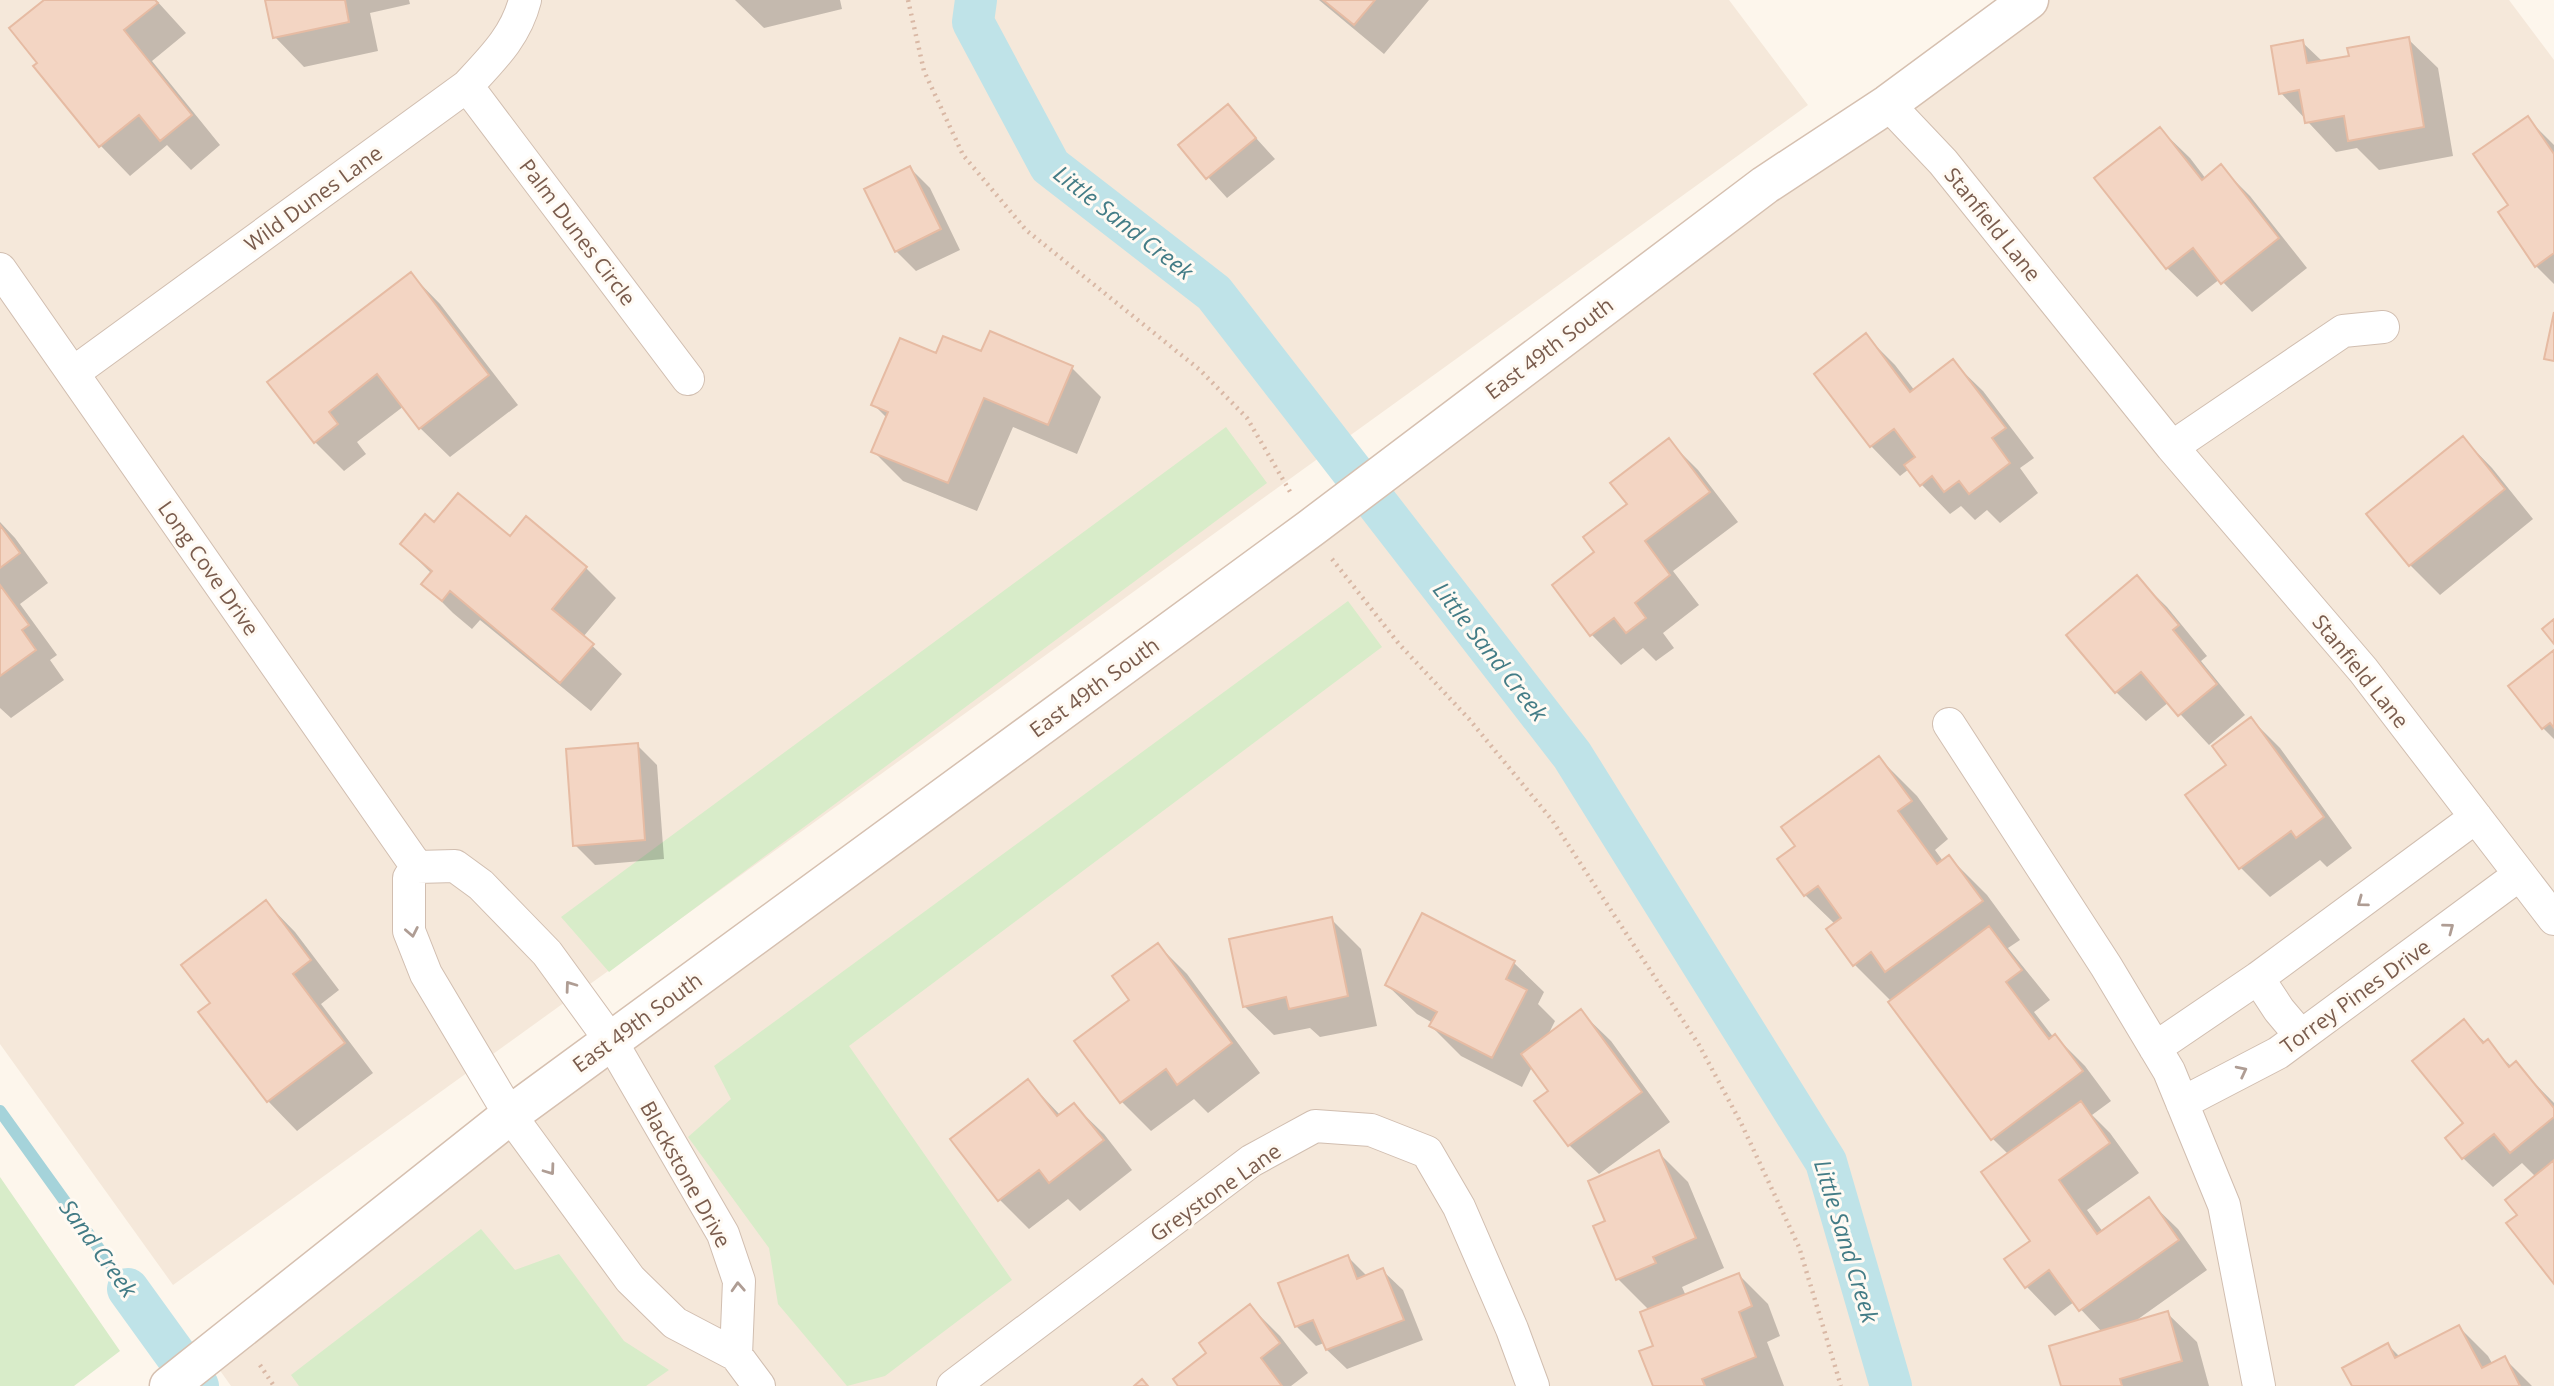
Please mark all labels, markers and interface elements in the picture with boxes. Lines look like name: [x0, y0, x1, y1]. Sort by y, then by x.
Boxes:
street label: Wild Dunes Lane: [238, 139, 388, 257]
street label: Palm Dunes Circle: [514, 153, 642, 311]
water label: Little Sand Creek: [1048, 157, 1201, 287]
street label: Stanfield Lane: [1939, 161, 2047, 287]
street label: East 49th South: [1479, 291, 1619, 405]
street label: Long Cove Drive: [152, 495, 266, 641]
water label: Little Sand Creek: [1426, 575, 1556, 728]
street label: Stanfield Lane: [2307, 608, 2415, 734]
street label: East 49th South: [1024, 631, 1164, 743]
one-way arrow: [2357, 893, 2370, 906]
one-way arrow: [2441, 923, 2454, 936]
one-way arrow: [403, 926, 418, 938]
street label: Torrey Pines Drive: [2275, 932, 2435, 1060]
street label: East 49th South: [567, 966, 707, 1078]
one-way arrow: [566, 981, 579, 994]
one-way arrow: [2235, 1066, 2247, 1080]
street label: Blackstone Drive: [634, 1096, 738, 1252]
street label: Greystone Lane: [1144, 1136, 1286, 1248]
water label: Little Sand Creek: [1807, 1155, 1887, 1327]
one-way arrow: [542, 1162, 555, 1175]
water label: Sand Creek: [53, 1193, 146, 1304]
one-way arrow: [730, 1281, 745, 1292]

